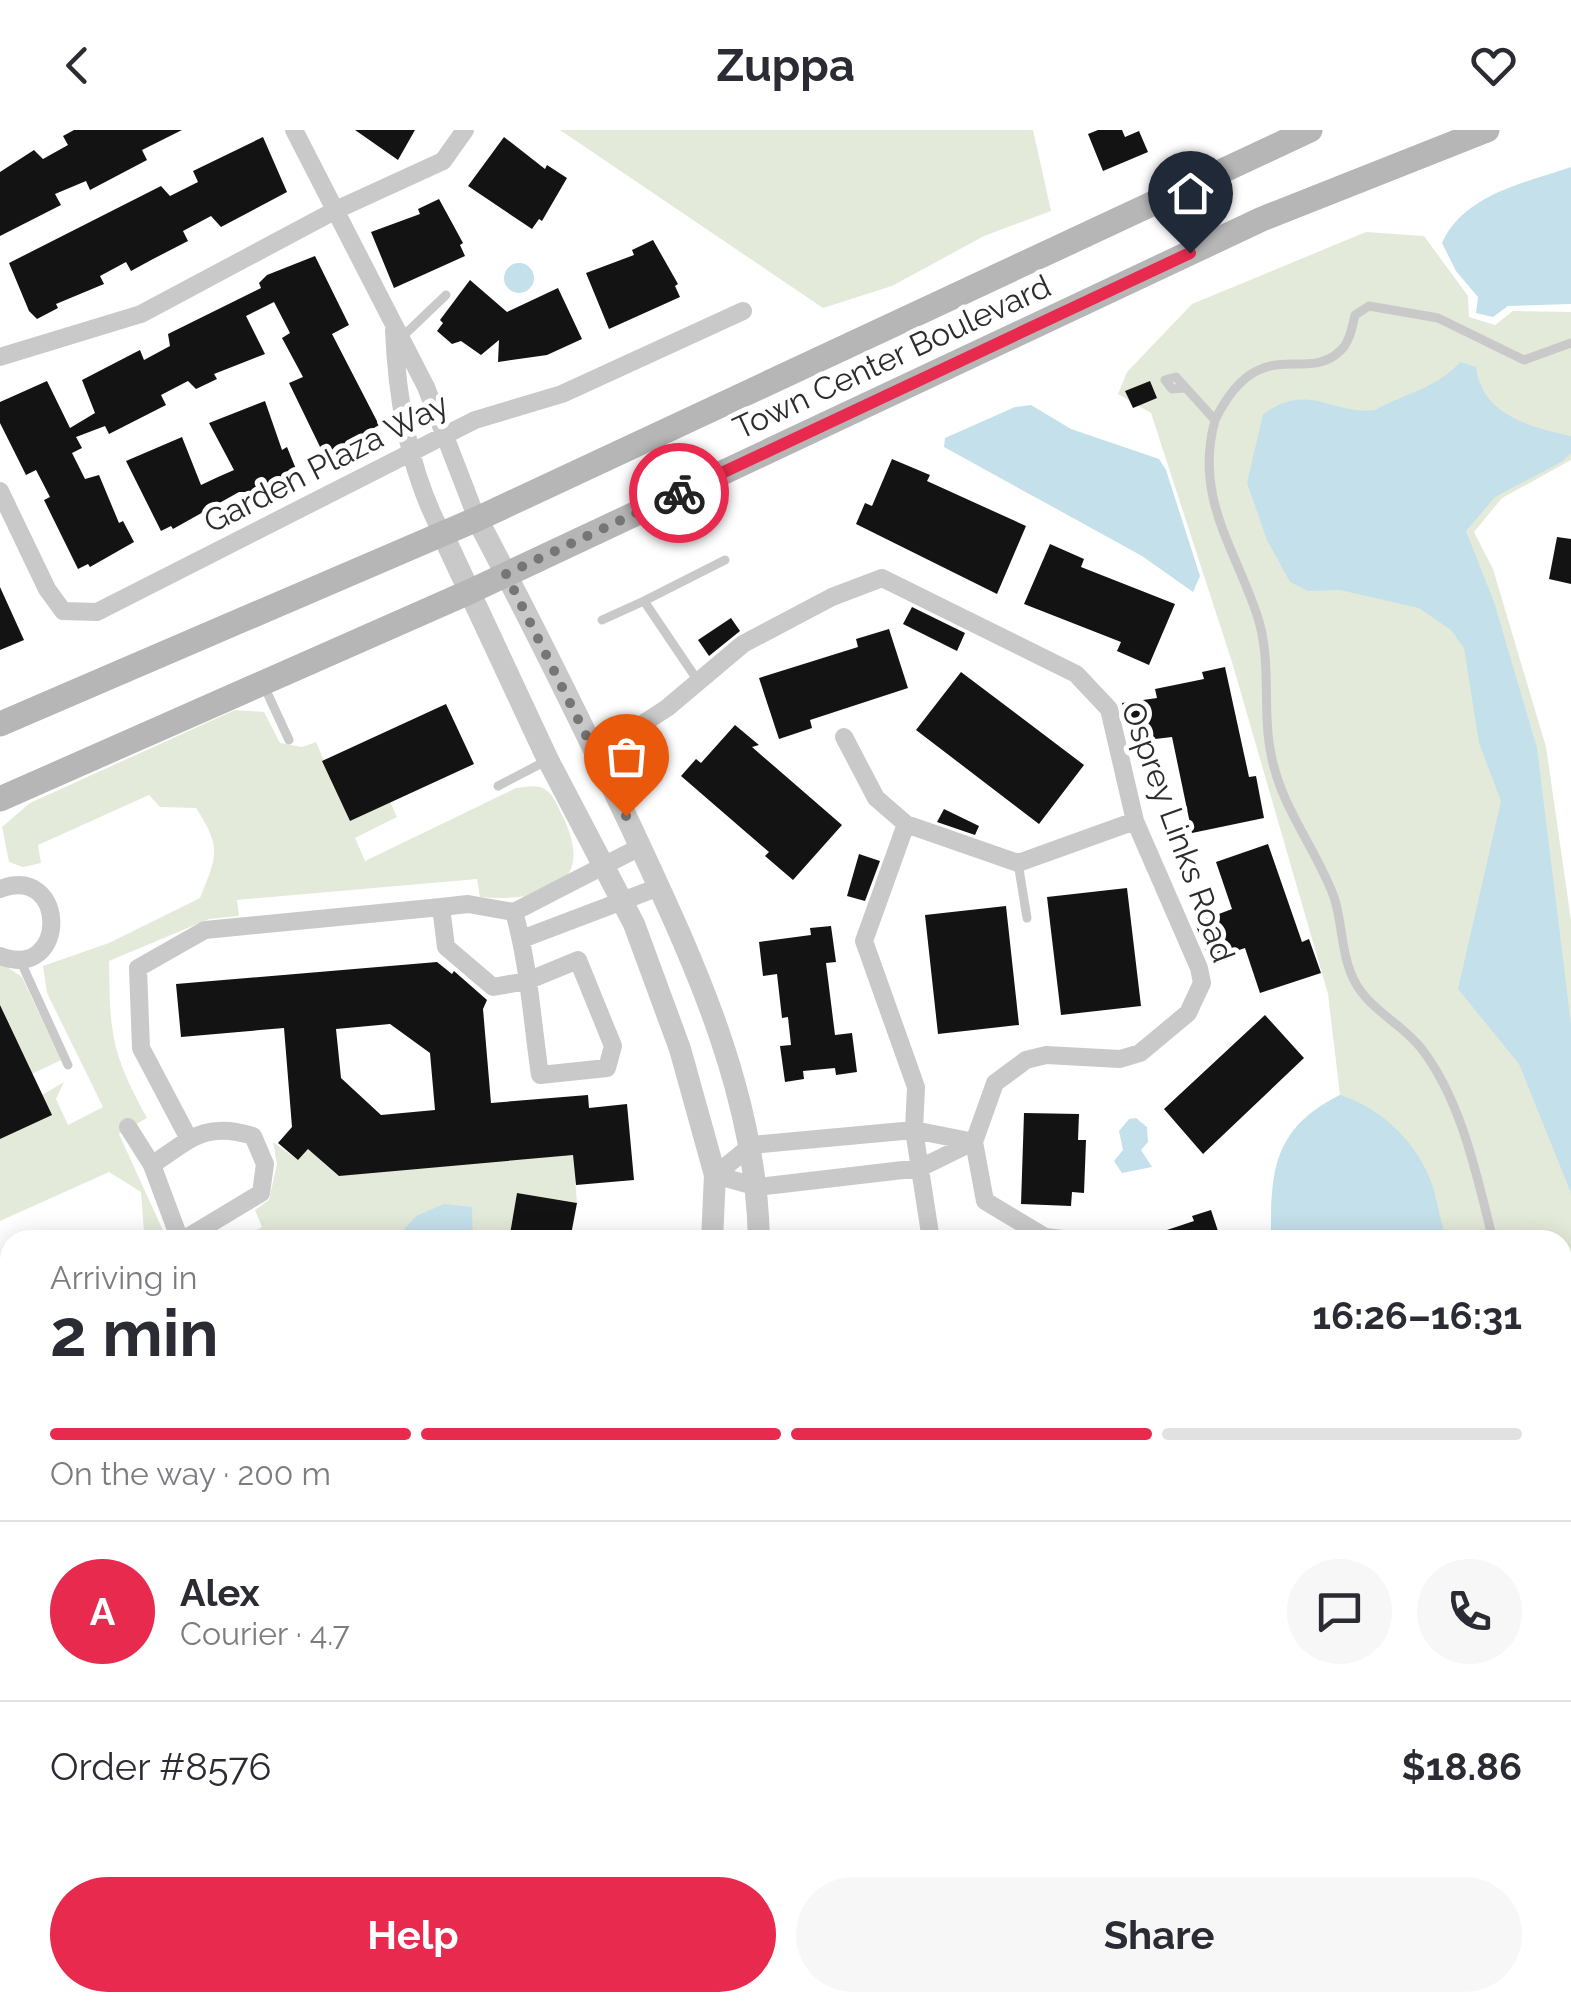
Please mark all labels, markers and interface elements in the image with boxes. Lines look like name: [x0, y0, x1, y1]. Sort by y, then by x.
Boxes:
icon: back: [50, 38, 105, 93]
icon: heart: [1466, 38, 1521, 93]
text: Zuppa: [716, 39, 855, 92]
pin: [1148, 151, 1233, 254]
icon: home: [1163, 166, 1218, 221]
street label: Town Center Boulevard: [727, 267, 1056, 446]
street label: Garden Plaza Way: [198, 385, 454, 540]
courier: [629, 443, 729, 543]
icon: bike: [652, 466, 707, 521]
street label: Osprey Links Road: [1114, 697, 1243, 967]
pin: [584, 714, 669, 817]
icon: bag: [599, 729, 654, 784]
text: Arriving in: [50, 1259, 197, 1296]
text: 16:26–16:31: [1312, 1293, 1522, 1338]
text: 2 min: [50, 1295, 219, 1371]
text: On the way · 200 m: [50, 1455, 331, 1492]
button: chat: [1287, 1559, 1392, 1664]
button: phone: [1417, 1559, 1522, 1664]
text: Alex: [180, 1570, 260, 1615]
text: A: [90, 1589, 115, 1634]
text: Courier · 4.7: [180, 1615, 350, 1652]
text: Order #8576: [50, 1744, 272, 1789]
text: $18.86: [1402, 1744, 1522, 1789]
button: Help: [50, 1877, 776, 1992]
button: Share: [796, 1877, 1522, 1992]

